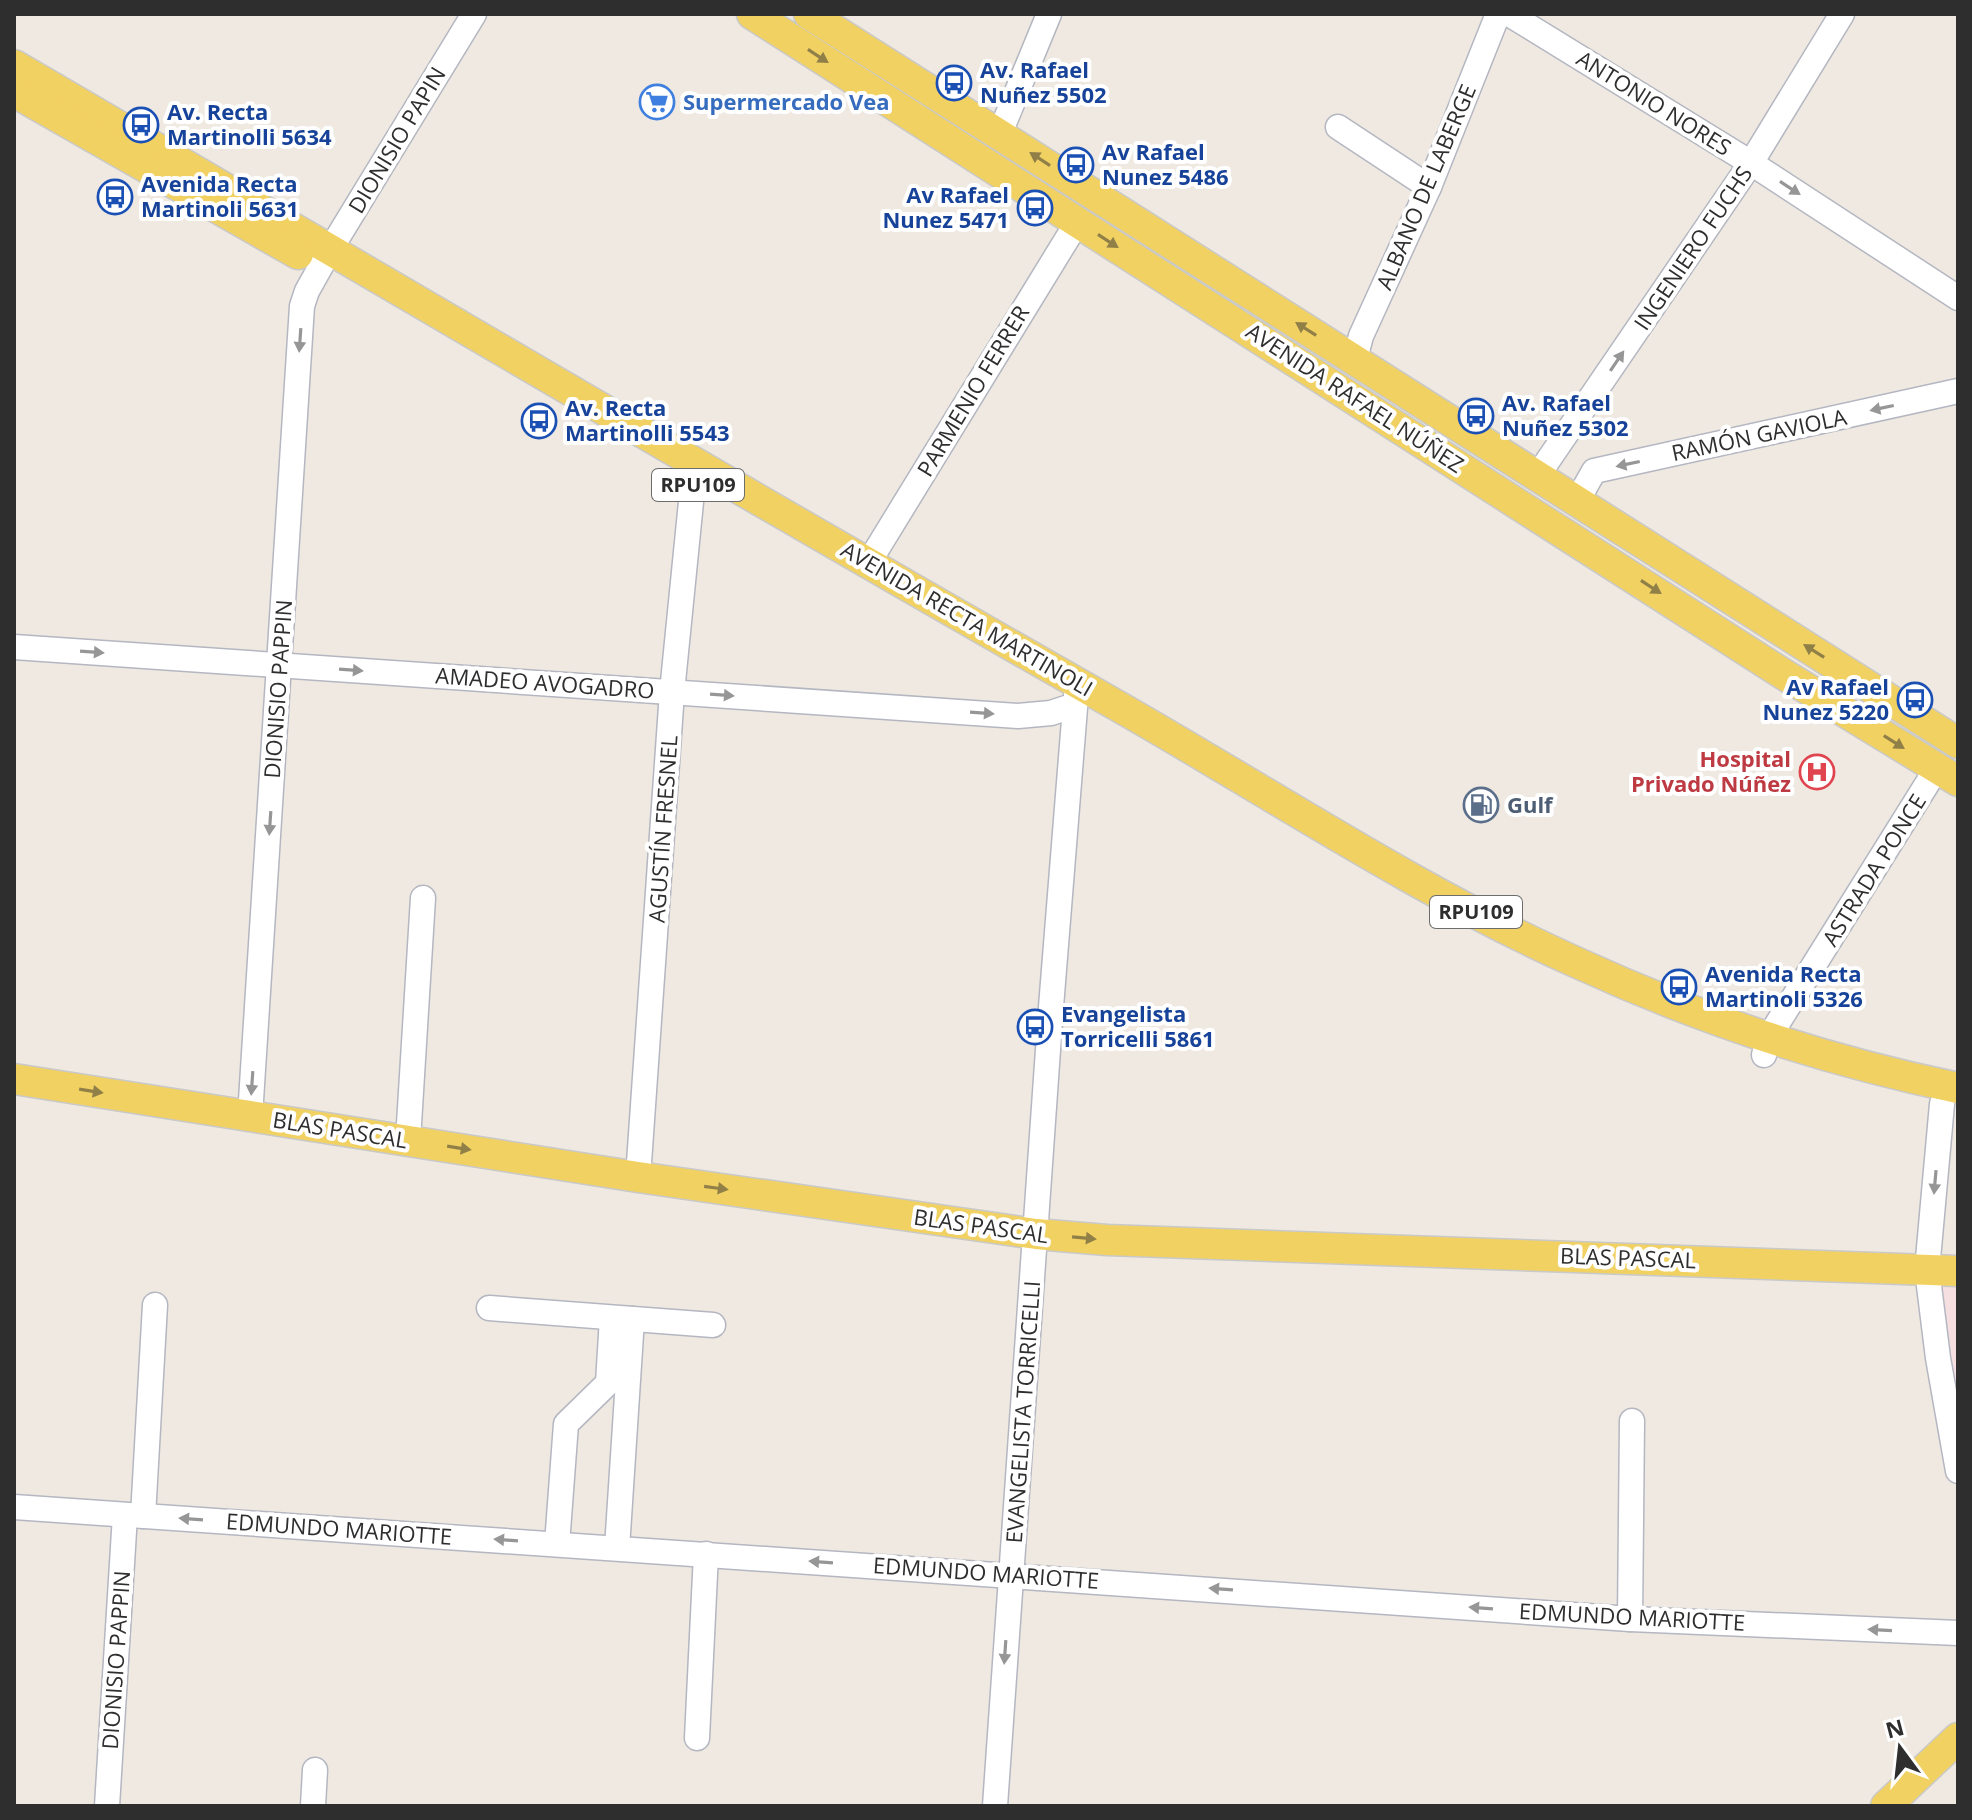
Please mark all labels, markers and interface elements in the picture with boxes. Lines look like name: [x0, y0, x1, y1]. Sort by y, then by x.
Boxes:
street label: ANTONIO NORES: [1572, 43, 1737, 162]
one-way arrow: [807, 48, 829, 62]
place label: Av. Rafael Nuñez 5502: [980, 54, 1107, 109]
street label: DIONISIO PAPIN: [341, 61, 452, 218]
bus stop icon: Av. Rafael Nuñez 5502: [935, 64, 973, 102]
street label: ALBANO DE LABERGE: [1368, 79, 1482, 294]
supermarket icon: Supermercado Vea: [638, 83, 676, 121]
place label: Supermercado Vea: [683, 86, 890, 116]
place label: Av. Recta Martinolli 5634: [167, 96, 332, 151]
bus stop icon: Av. Recta Martinolli 5634: [122, 106, 160, 144]
place label: Av Rafael Nunez 5486: [1102, 136, 1229, 191]
bus stop icon: Av Rafael Nunez 5486: [1057, 146, 1095, 184]
one-way arrow: [1029, 152, 1051, 166]
street label: INGENIERO FUCHS: [1626, 160, 1758, 335]
place label: Avenida Recta Martinoli 5631: [141, 168, 299, 223]
bus stop icon: Avenida Recta Martinoli 5631: [96, 178, 134, 216]
place label: Av Rafael Nunez 5471: [882, 179, 1009, 234]
one-way arrow: [1779, 181, 1800, 196]
bus stop icon: Av Rafael Nunez 5471: [1016, 189, 1054, 227]
one-way arrow: [1098, 233, 1119, 248]
street label: PARMENIO FERRER: [909, 299, 1035, 482]
street label: AVENIDA RAFAEL NÚÑEZ: [1241, 315, 1470, 479]
one-way arrow: [1296, 321, 1317, 336]
one-way arrow: [293, 328, 306, 353]
one-way arrow: [1610, 350, 1625, 371]
place label: Av. Rafael Nuñez 5302: [1502, 387, 1629, 442]
place label: Av. Recta Martinolli 5543: [565, 392, 730, 447]
bus stop icon: Av. Rafael Nuñez 5302: [1457, 397, 1495, 435]
street label: RAMÓN GAVIOLA: [1668, 401, 1849, 467]
bus stop icon: Av. Recta Martinolli 5543: [520, 402, 558, 440]
one-way arrow: [1869, 402, 1894, 415]
one-way arrow: [1615, 458, 1640, 471]
road number: RPU109: [652, 469, 744, 501]
street label: AVENIDA RECTA MARTINOLI: [836, 534, 1099, 703]
one-way arrow: [1640, 580, 1662, 594]
street label: DIONISIO PAPPIN: [256, 598, 298, 779]
one-way arrow: [1803, 644, 1824, 659]
one-way arrow: [80, 646, 105, 659]
street label: AMADEO AVOGADRO: [435, 659, 656, 705]
one-way arrow: [339, 663, 364, 676]
place label: Av Rafael Nunez 5220: [1762, 671, 1889, 726]
bus stop icon: Av Rafael Nunez 5220: [1896, 681, 1934, 719]
one-way arrow: [710, 689, 735, 702]
one-way arrow: [970, 707, 995, 720]
street label: AGUSTÍN FRESNEL: [640, 734, 684, 924]
one-way arrow: [1883, 734, 1905, 748]
place label: Hospital Privado Núñez: [1631, 743, 1791, 798]
hospital icon: Hospital Privado Núñez: [1798, 753, 1836, 791]
fuel station icon: Gulf: [1462, 786, 1500, 824]
street label: ASTRADA PONCE: [1814, 788, 1932, 951]
place label: Gulf: [1507, 789, 1554, 819]
one-way arrow: [263, 811, 276, 836]
road number: RPU109: [1430, 896, 1522, 928]
place label: Avenida Recta Martinoli 5326: [1705, 958, 1863, 1013]
bus stop icon: Avenida Recta Martinoli 5326: [1660, 968, 1698, 1006]
place label: Evangelista Torricelli 5861: [1061, 998, 1215, 1053]
bus stop icon: Evangelista Torricelli 5861: [1016, 1008, 1054, 1046]
one-way arrow: [245, 1071, 258, 1096]
one-way arrow: [79, 1085, 104, 1098]
street label: BLAS PASCAL: [271, 1104, 410, 1154]
one-way arrow: [446, 1143, 471, 1155]
one-way arrow: [1928, 1170, 1941, 1195]
one-way arrow: [703, 1182, 728, 1195]
street label: BLAS PASCAL: [912, 1201, 1050, 1249]
one-way arrow: [1072, 1232, 1097, 1245]
street label: BLAS PASCAL: [1560, 1240, 1696, 1274]
street label: EVANGELISTA TORRICELLI: [998, 1280, 1046, 1544]
street label: EDMUNDO MARIOTTE: [225, 1505, 453, 1551]
one-way arrow: [178, 1512, 203, 1525]
one-way arrow: [493, 1534, 518, 1547]
street label: EDMUNDO MARIOTTE: [872, 1549, 1100, 1595]
one-way arrow: [808, 1555, 833, 1568]
street label: DIONISIO PAPPIN: [94, 1569, 136, 1750]
one-way arrow: [1208, 1582, 1233, 1595]
street label: EDMUNDO MARIOTTE: [1518, 1595, 1746, 1637]
one-way arrow: [1468, 1601, 1493, 1614]
one-way arrow: [1867, 1623, 1892, 1636]
one-way arrow: [998, 1640, 1011, 1665]
north arrow: [1860, 1708, 1940, 1788]
text: N: [1882, 1711, 1907, 1745]

